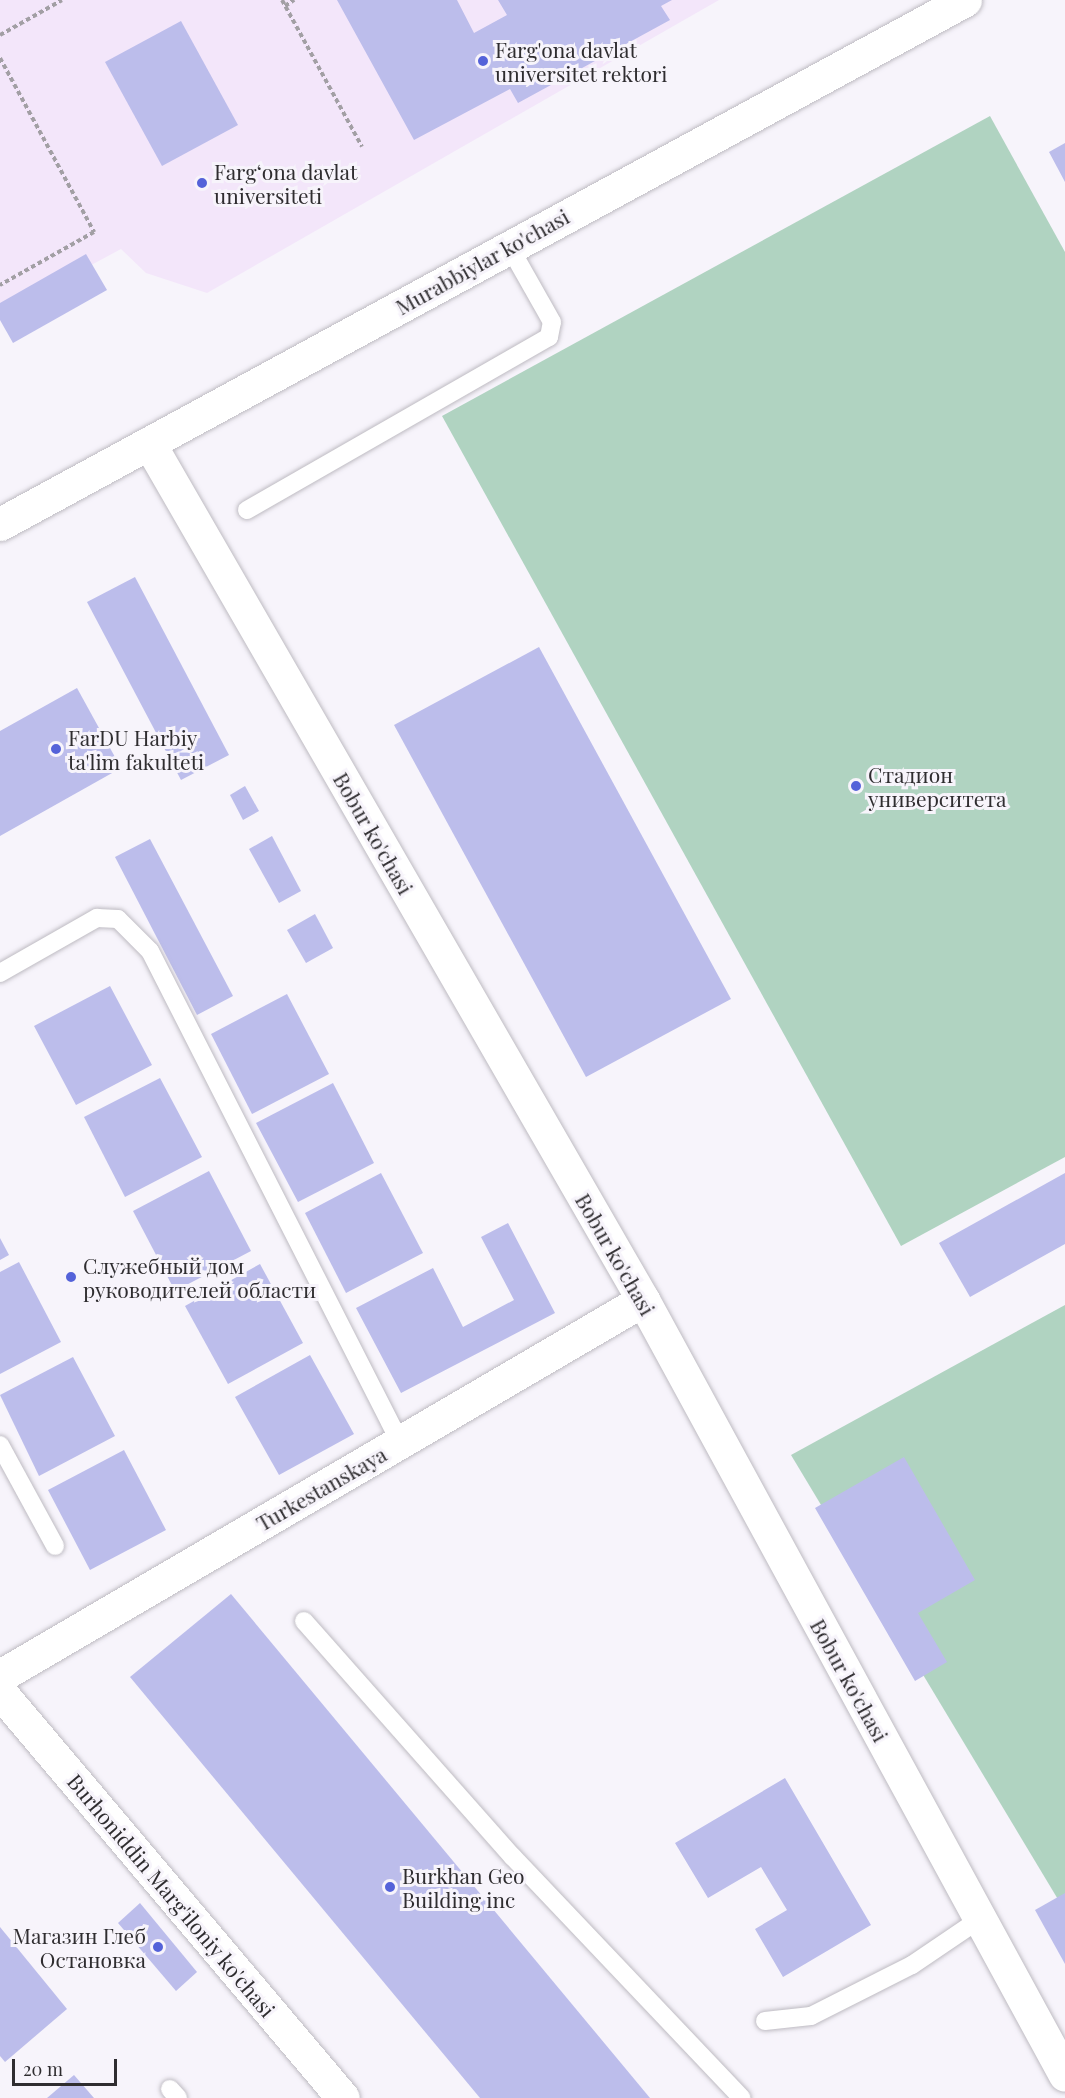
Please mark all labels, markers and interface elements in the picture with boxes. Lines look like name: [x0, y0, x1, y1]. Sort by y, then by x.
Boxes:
place label: Farg'ona davlat universitet rektori: [495, 36, 668, 86]
marker: Farg'ona davlat universitet rektori: [476, 54, 490, 68]
place label: Fargʻona davlat universiteti: [214, 158, 358, 208]
marker: Fargʻona davlat universiteti: [195, 176, 209, 190]
street label: Murabbiylar ko'chasi: [391, 203, 573, 319]
place label: FarDU Harbiy ta'lim fakulteti: [68, 724, 204, 774]
marker: FarDU Harbiy ta'lim fakulteti: [49, 742, 63, 756]
place label: Стадион университета: [868, 761, 1007, 811]
street label: Bobur ko'chasi: [329, 767, 419, 899]
marker: Стадион университета: [849, 779, 863, 793]
street label: Bobur ko'chasi: [571, 1188, 661, 1320]
place label: Служебный дом руководителей области: [83, 1252, 316, 1302]
marker: Служебный дом руководителей области: [64, 1270, 78, 1284]
street label: Turkestanskaya: [251, 1441, 391, 1535]
street label: Bobur ko'chasi: [806, 1614, 894, 1746]
street label: Burhoniddin Marg'iloniy ko'chasi: [63, 1768, 281, 2022]
place label: Burkhan Geo Building inc: [402, 1862, 525, 1912]
marker: Burkhan Geo Building inc: [383, 1880, 397, 1894]
place label: Магазин Глеб Остановка: [13, 1922, 146, 1972]
marker: Магазин Глеб Остановка: [151, 1940, 165, 1954]
scale bar: [15, 2047, 120, 2085]
text: 20 m: [23, 2057, 63, 2081]

